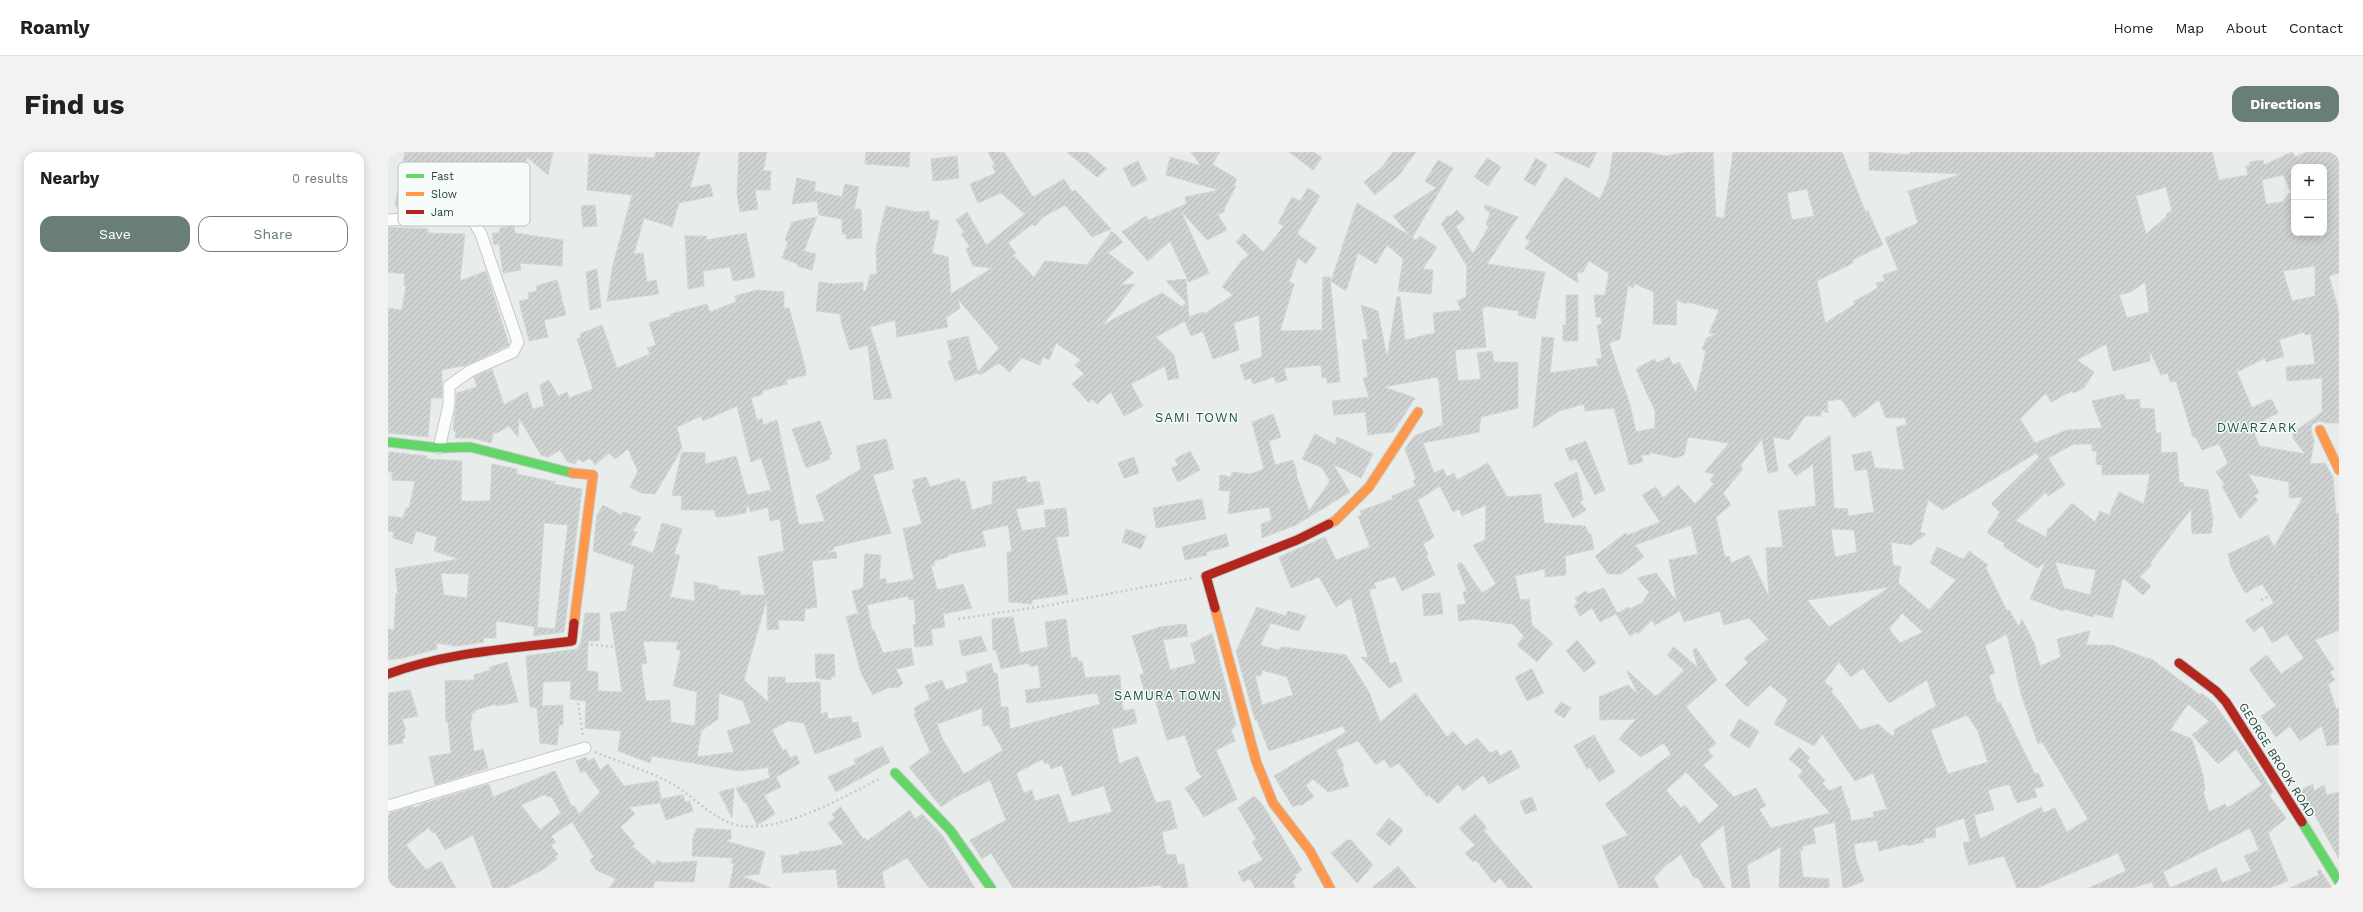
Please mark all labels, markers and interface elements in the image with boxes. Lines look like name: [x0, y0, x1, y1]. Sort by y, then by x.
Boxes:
text: Roamly: [20, 16, 90, 39]
text: Home: [2113, 20, 2153, 36]
text: Map: [2175, 20, 2204, 36]
text: About: [2226, 20, 2267, 36]
text: Contact: [2289, 20, 2343, 36]
button: Directions: [2232, 86, 2339, 122]
text: Find us: [24, 88, 124, 121]
legend: [398, 162, 530, 226]
map controls: [2291, 164, 2327, 236]
button: +: [2291, 164, 2327, 200]
text: Nearby: [40, 168, 99, 188]
text: Fast: [431, 170, 454, 183]
text: 0 results: [292, 171, 348, 186]
text: Slow: [431, 188, 457, 201]
button: −: [2291, 200, 2327, 236]
text: Jam: [431, 206, 454, 219]
button: Save: [40, 216, 190, 252]
button: Share: [198, 216, 348, 252]
district label: SAMI TOWN: [1155, 410, 1239, 425]
district label: DWARZARK: [2217, 420, 2297, 435]
district label: SAMURA TOWN: [1114, 688, 1222, 703]
street label: GEORGE BROOK ROAD: [2236, 700, 2318, 820]

